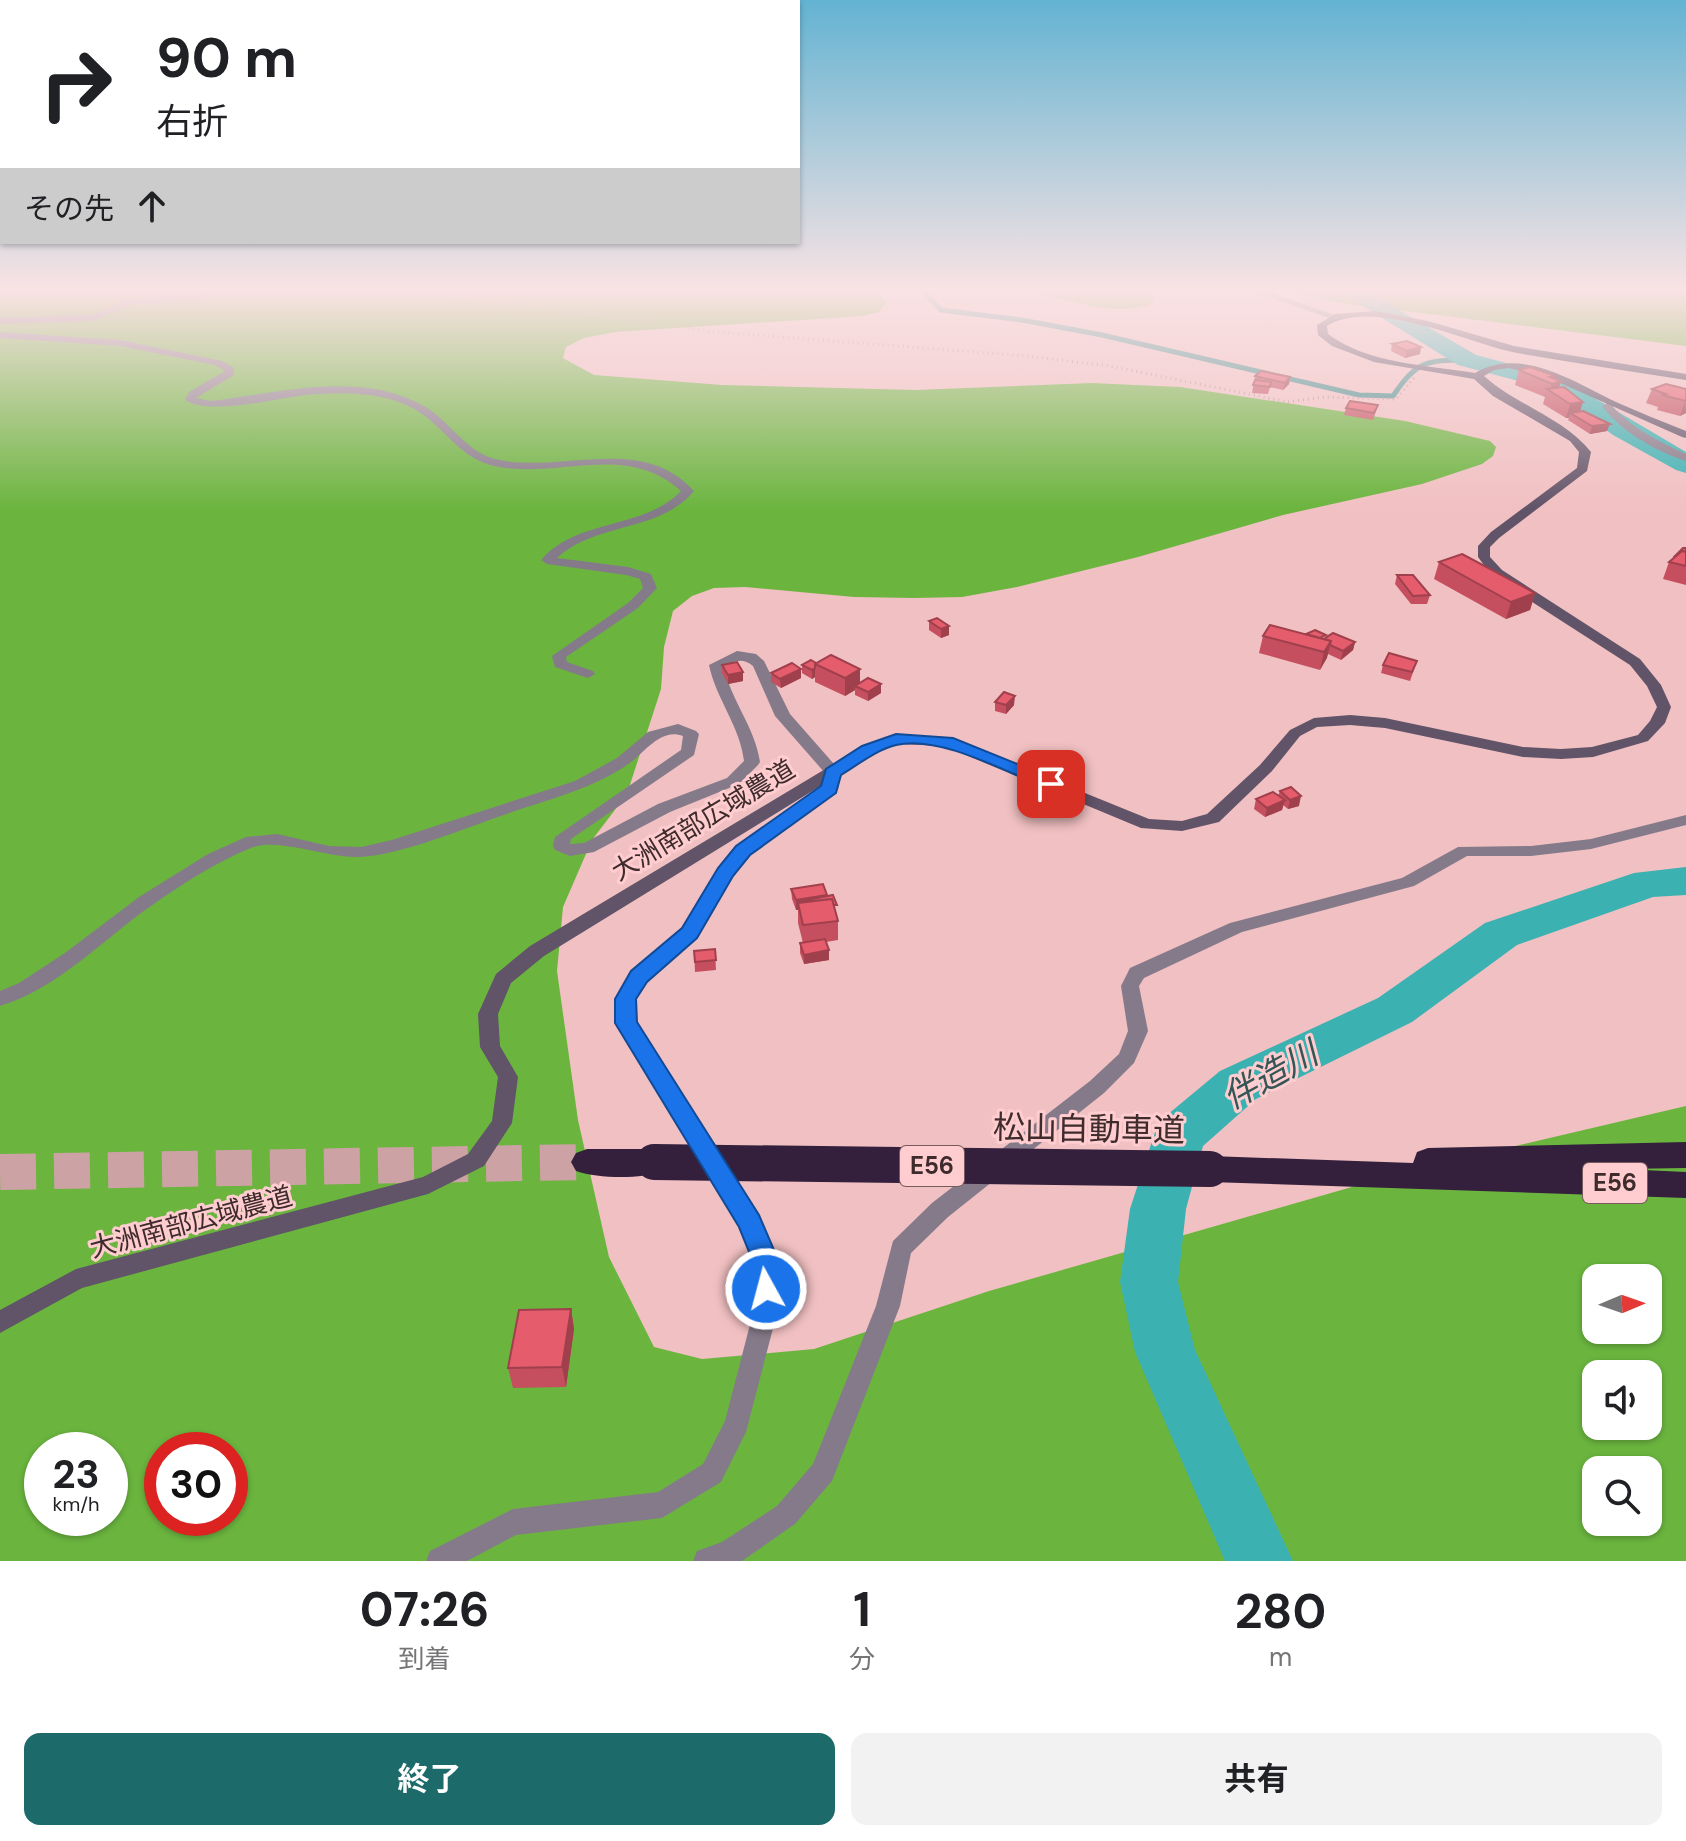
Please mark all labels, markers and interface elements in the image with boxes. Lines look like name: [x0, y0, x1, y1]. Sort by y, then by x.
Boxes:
text: 90 m: [156, 21, 297, 94]
icon: right: [24, 32, 128, 136]
text: 右折: [156, 98, 228, 145]
icon: ahead: [130, 184, 174, 228]
text: その先: [24, 189, 114, 228]
pin: [1017, 750, 1085, 818]
street label: 大洲南部広域農道: [605, 752, 801, 888]
icon: arrive: [1029, 762, 1073, 806]
water label: 伴造川: [1215, 1030, 1328, 1120]
street label: 松山自動車道: [993, 1106, 1185, 1152]
road number: E56: [900, 1146, 964, 1186]
road number: E56: [1583, 1163, 1647, 1203]
street label: 大洲南部広域農道: [86, 1179, 296, 1265]
position arrow: [724, 1247, 808, 1331]
north arrow: [1582, 1264, 1662, 1344]
map controls: [1582, 1264, 1662, 1536]
button: sound: [1582, 1360, 1662, 1440]
speed limit sign: 30: [144, 1432, 248, 1536]
text: 23: [52, 1448, 100, 1500]
button: search: [1582, 1456, 1662, 1536]
text: km/h: [52, 1491, 100, 1517]
text: 07:26: [360, 1578, 489, 1641]
text: 1: [853, 1578, 871, 1641]
text: 280: [1235, 1580, 1326, 1643]
text: m: [1269, 1640, 1292, 1674]
text: 到着: [399, 1642, 451, 1676]
text: 分: [849, 1642, 875, 1676]
button: 終了: [24, 1733, 835, 1825]
button: 共有: [851, 1733, 1662, 1825]

